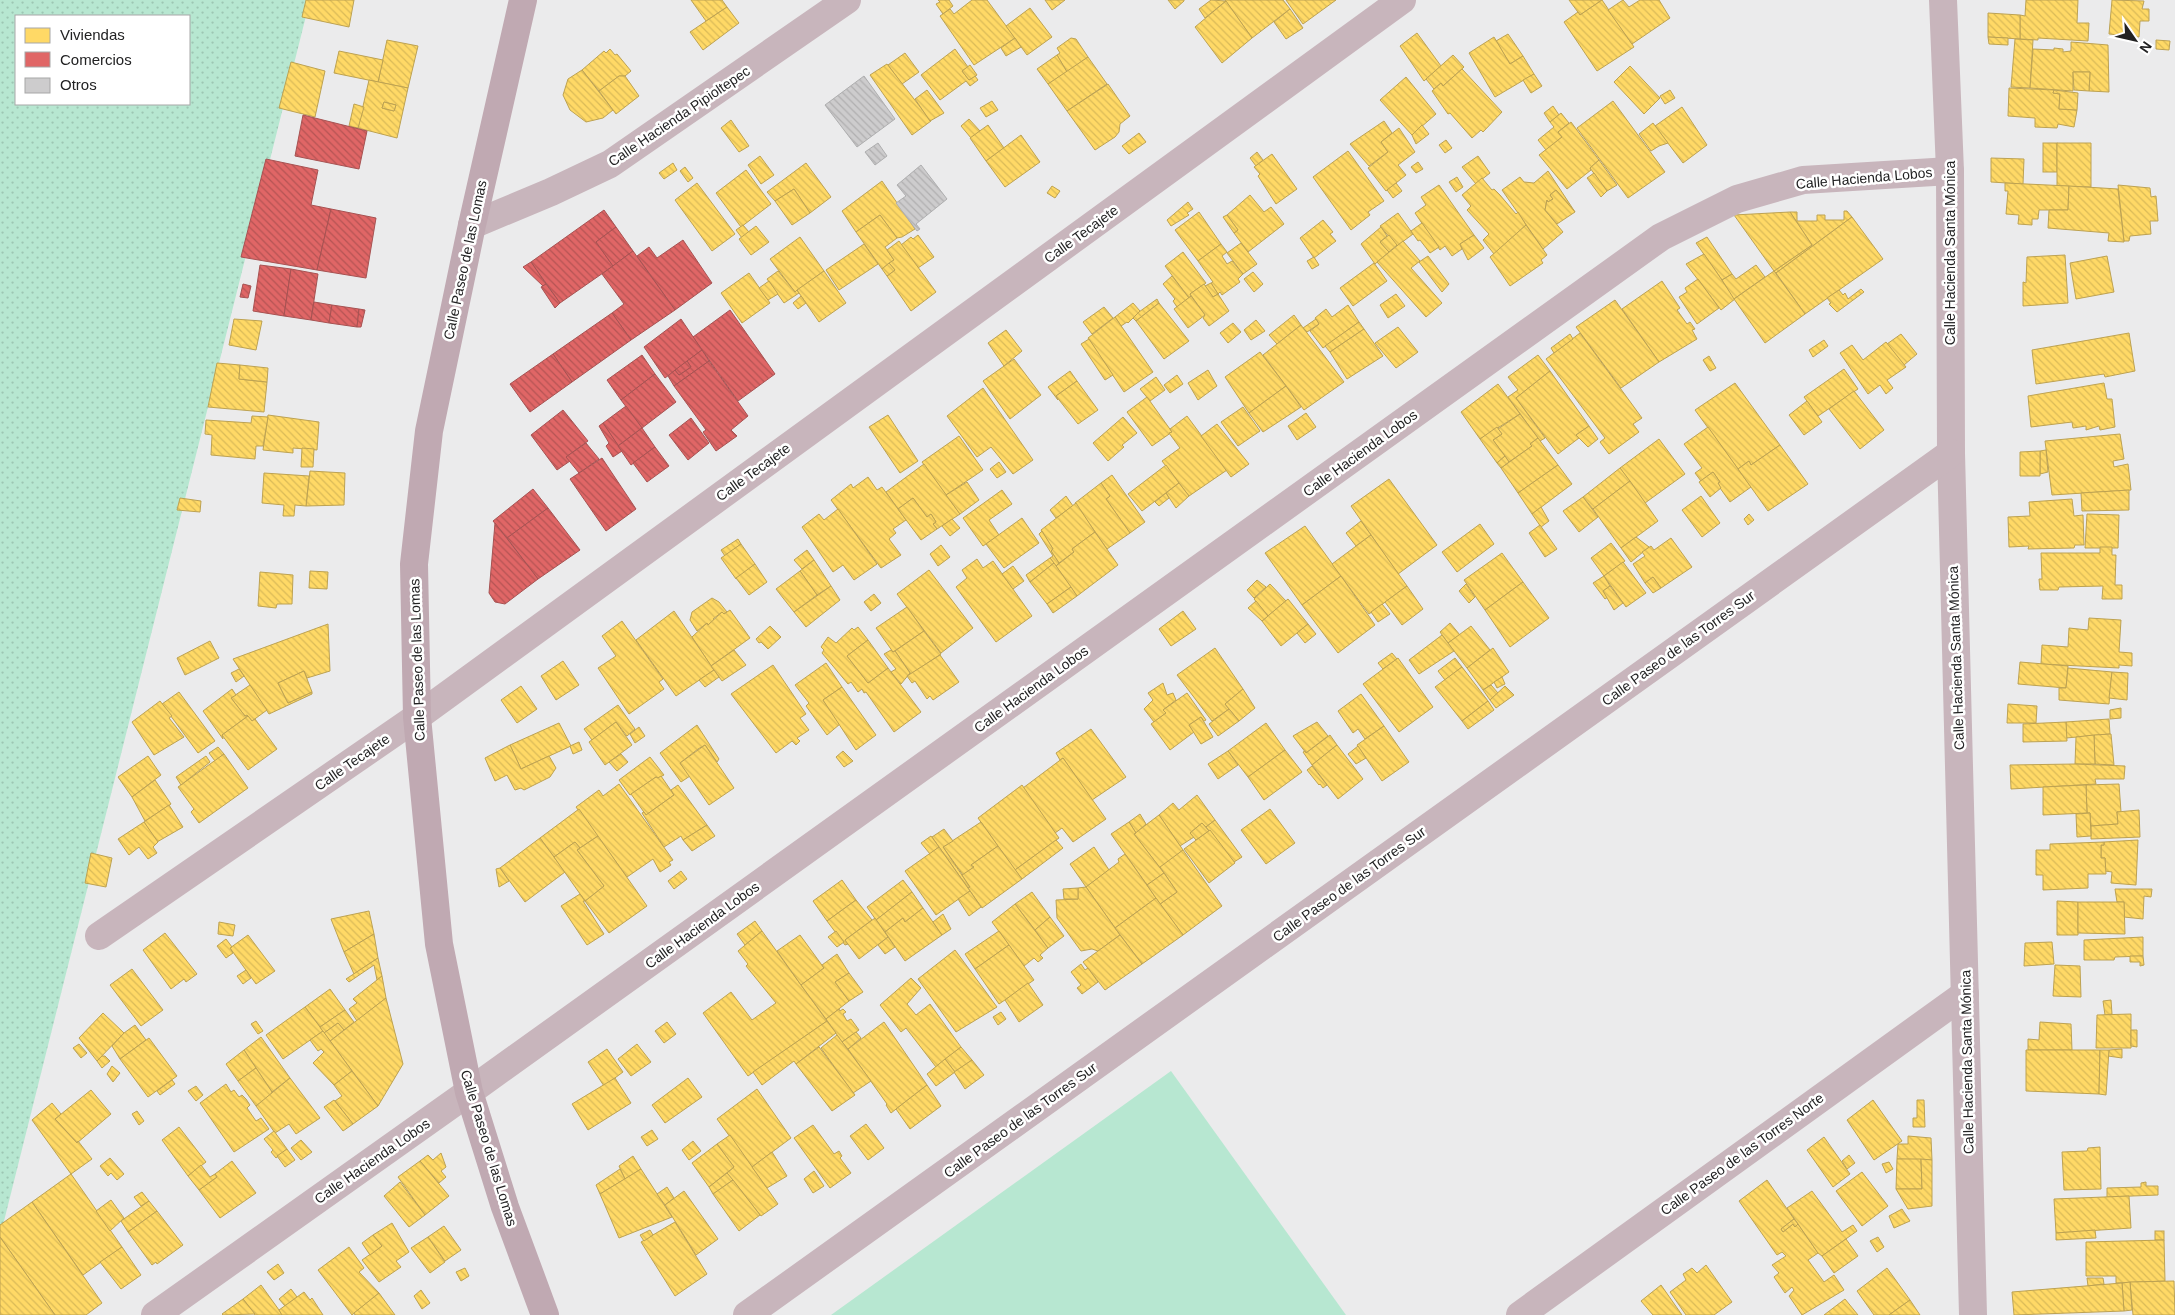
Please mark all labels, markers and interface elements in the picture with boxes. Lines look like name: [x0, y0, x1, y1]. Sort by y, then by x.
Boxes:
legend: [15, 15, 190, 105]
north arrow: [2110, 15, 2160, 65]
text: Viviendas: [60, 26, 125, 43]
text: N: [2136, 39, 2155, 56]
text: Comercios: [60, 51, 132, 68]
street label: Calle Hacienda Pipioltepec: [605, 63, 753, 169]
text: Otros: [60, 76, 97, 93]
street label: Calle Hacienda Santa Mónica: [1942, 161, 1958, 345]
street label: Calle Hacienda Lobos: [1795, 164, 1933, 192]
street label: Calle Paseo de las Lomas: [440, 179, 490, 341]
street label: Calle Tecajete: [1041, 202, 1121, 266]
street label: Calle Hacienda Lobos: [1300, 406, 1420, 500]
street label: Calle Tecajete: [713, 440, 793, 504]
street label: Calle Hacienda Santa Mónica: [1945, 565, 1967, 750]
street label: Calle Paseo de las Lomas: [406, 578, 428, 742]
street label: Calle Paseo de las Torres Sur: [1598, 587, 1758, 709]
street label: Calle Hacienda Lobos: [971, 642, 1091, 736]
street label: Calle Tecajete: [311, 730, 393, 794]
street label: Calle Paseo de las Torres Sur: [1269, 823, 1429, 945]
street label: Calle Hacienda Lobos: [642, 878, 762, 972]
street label: Calle Hacienda Santa Mónica: [1957, 969, 1977, 1154]
street label: Calle Paseo de las Torres Sur: [940, 1059, 1100, 1181]
street label: Calle Paseo de las Lomas: [458, 1068, 520, 1228]
street label: Calle Paseo de las Torres Norte: [1657, 1089, 1827, 1218]
street label: Calle Hacienda Lobos: [311, 1115, 433, 1207]

